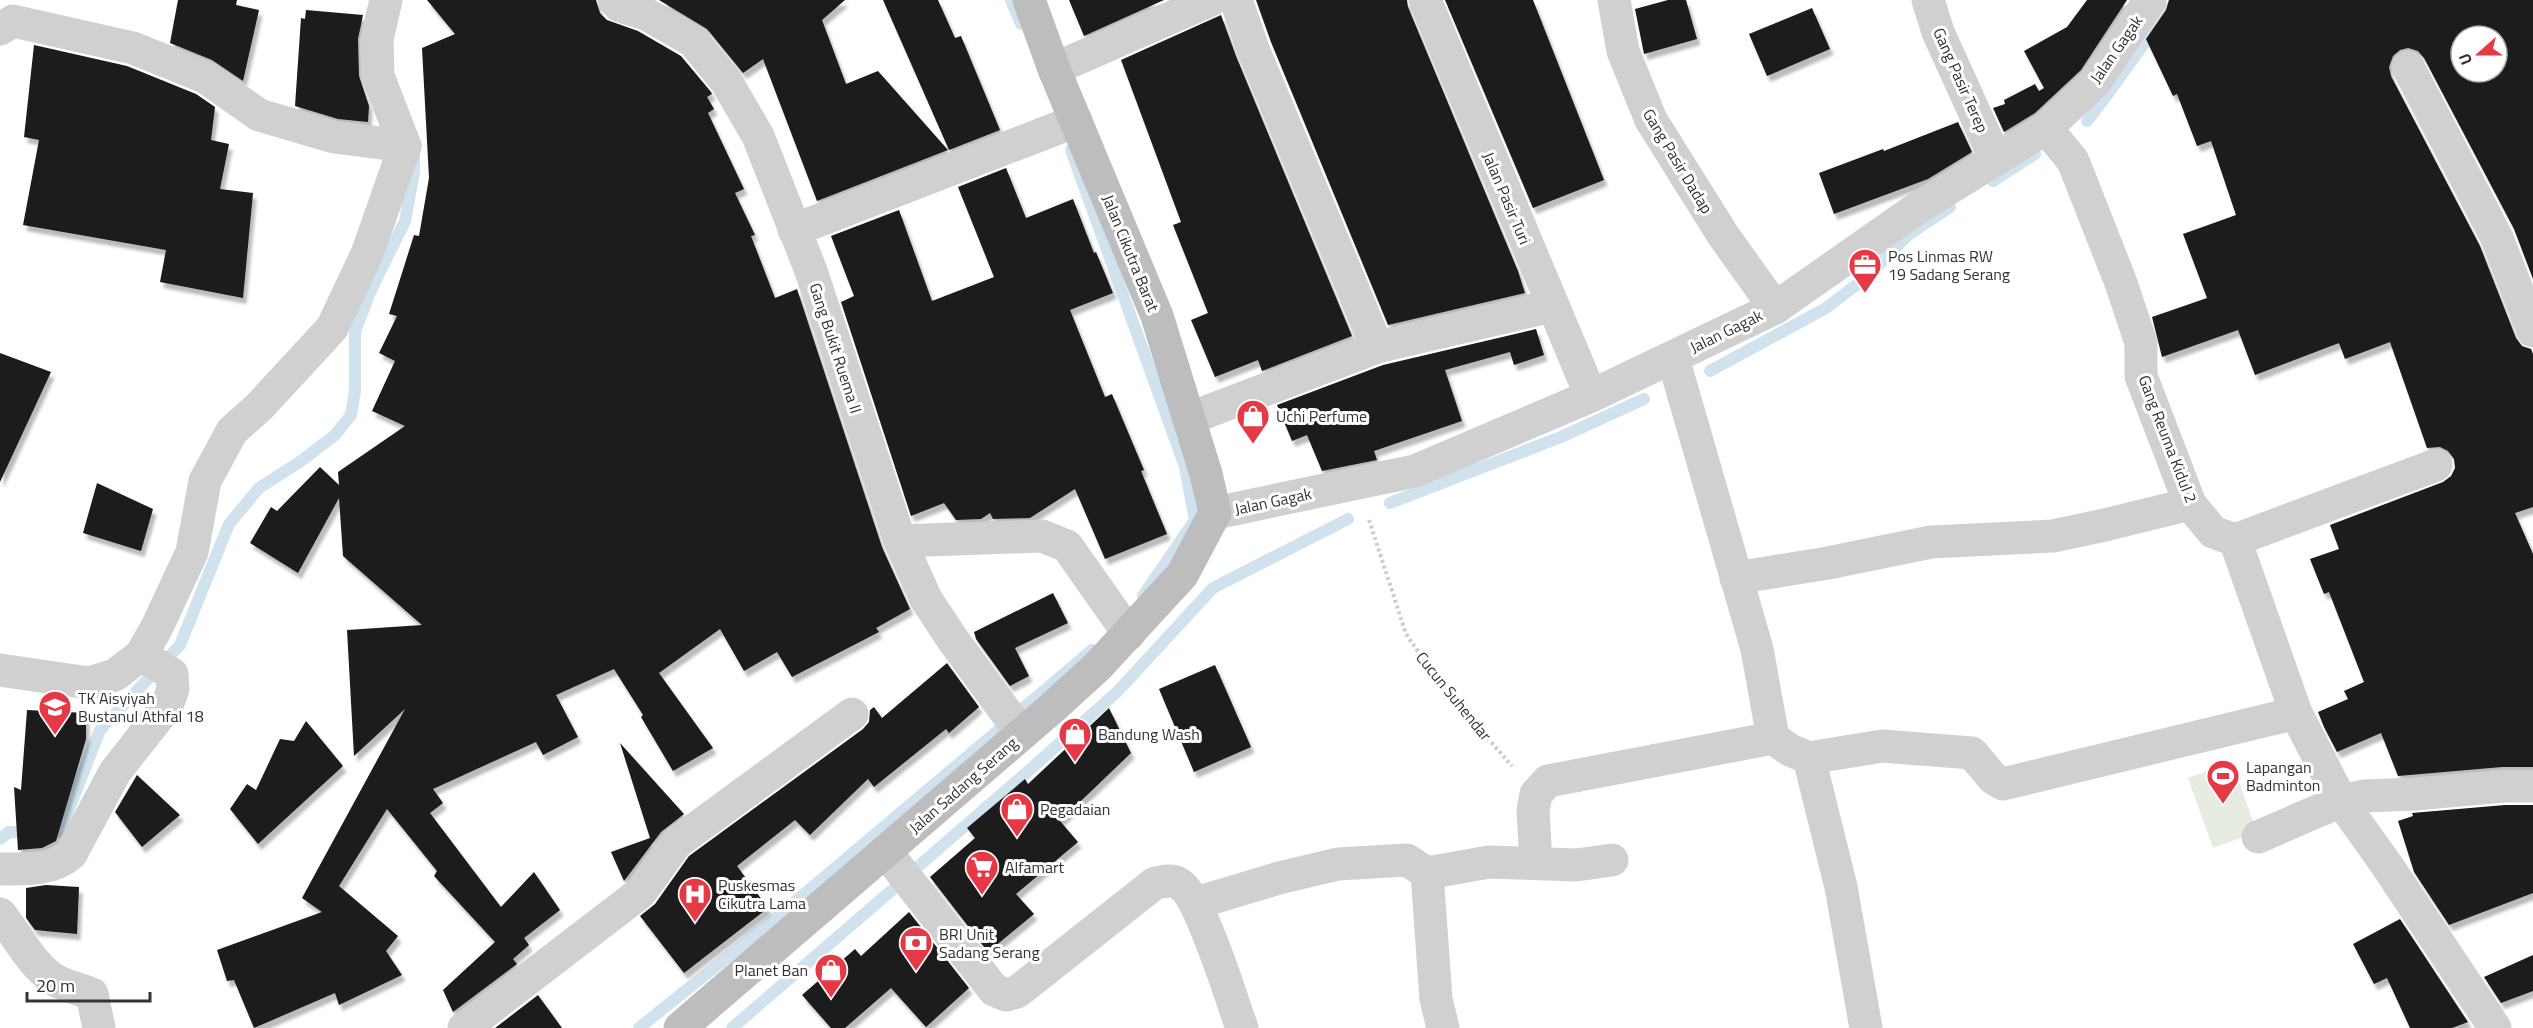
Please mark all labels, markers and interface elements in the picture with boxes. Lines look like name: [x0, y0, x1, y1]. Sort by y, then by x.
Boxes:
street label: Jalan Gagak: [2084, 10, 2148, 88]
street label: Gang Pasir Terep: [1927, 24, 1995, 136]
north arrow: [2449, 24, 2509, 84]
text: U: [2452, 50, 2478, 69]
street label: Gang Pasir Dadap: [1637, 104, 1719, 218]
street label: Jalan Pasir Turi: [1477, 148, 1537, 248]
street label: Jalan Cikutra Barat: [1097, 191, 1166, 316]
place label: Pos Linmas RW 19 Sadang Serang: [1888, 244, 2010, 286]
office icon: Pos Linmas RW 19 Sadang Serang: [1847, 247, 1883, 294]
street label: Gang Bukit Ruema II: [804, 280, 868, 416]
street label: Jalan Gagak: [1686, 303, 1767, 359]
street label: Gang Reuma Kidul 2: [2133, 372, 2203, 506]
shop icon: Uchi Perfume: [1235, 398, 1271, 445]
place label: Uchi Perfume: [1276, 404, 1367, 428]
street label: Jalan Gagak: [1232, 481, 1314, 521]
street label: Cucun Suhendar: [1410, 646, 1498, 746]
place label: TK Aisyiyah Bustanul Athfal 18: [78, 686, 204, 728]
school or university icon: TK Aisyiyah Bustanul Athfal 18: [37, 689, 73, 736]
shop icon: Bandung Wash: [1057, 716, 1093, 763]
place label: Bandung Wash: [1098, 722, 1200, 746]
street label: Jalan Sadang Serang: [903, 731, 1023, 839]
place label: Lapangan Badminton: [2246, 755, 2320, 797]
sports icon: Lapangan Badminton: [2205, 758, 2241, 805]
shop icon: Pegadaian: [999, 791, 1035, 838]
place label: Pegadaian: [1040, 797, 1110, 821]
supermarket icon: Alfamart: [964, 849, 1000, 896]
place label: Alfamart: [1005, 855, 1064, 879]
place label: Puskesmas Cikutra Lama: [718, 873, 806, 915]
hospital icon: Puskesmas Cikutra Lama: [677, 876, 713, 923]
place label: BRI Unit Sadang Serang: [939, 922, 1040, 964]
bank icon: BRI Unit Sadang Serang: [898, 925, 934, 972]
shop icon: Planet Ban: [813, 952, 849, 999]
place label: Planet Ban: [735, 958, 808, 982]
scale bar: [27, 965, 150, 1003]
text: 20 m: [36, 972, 75, 999]

